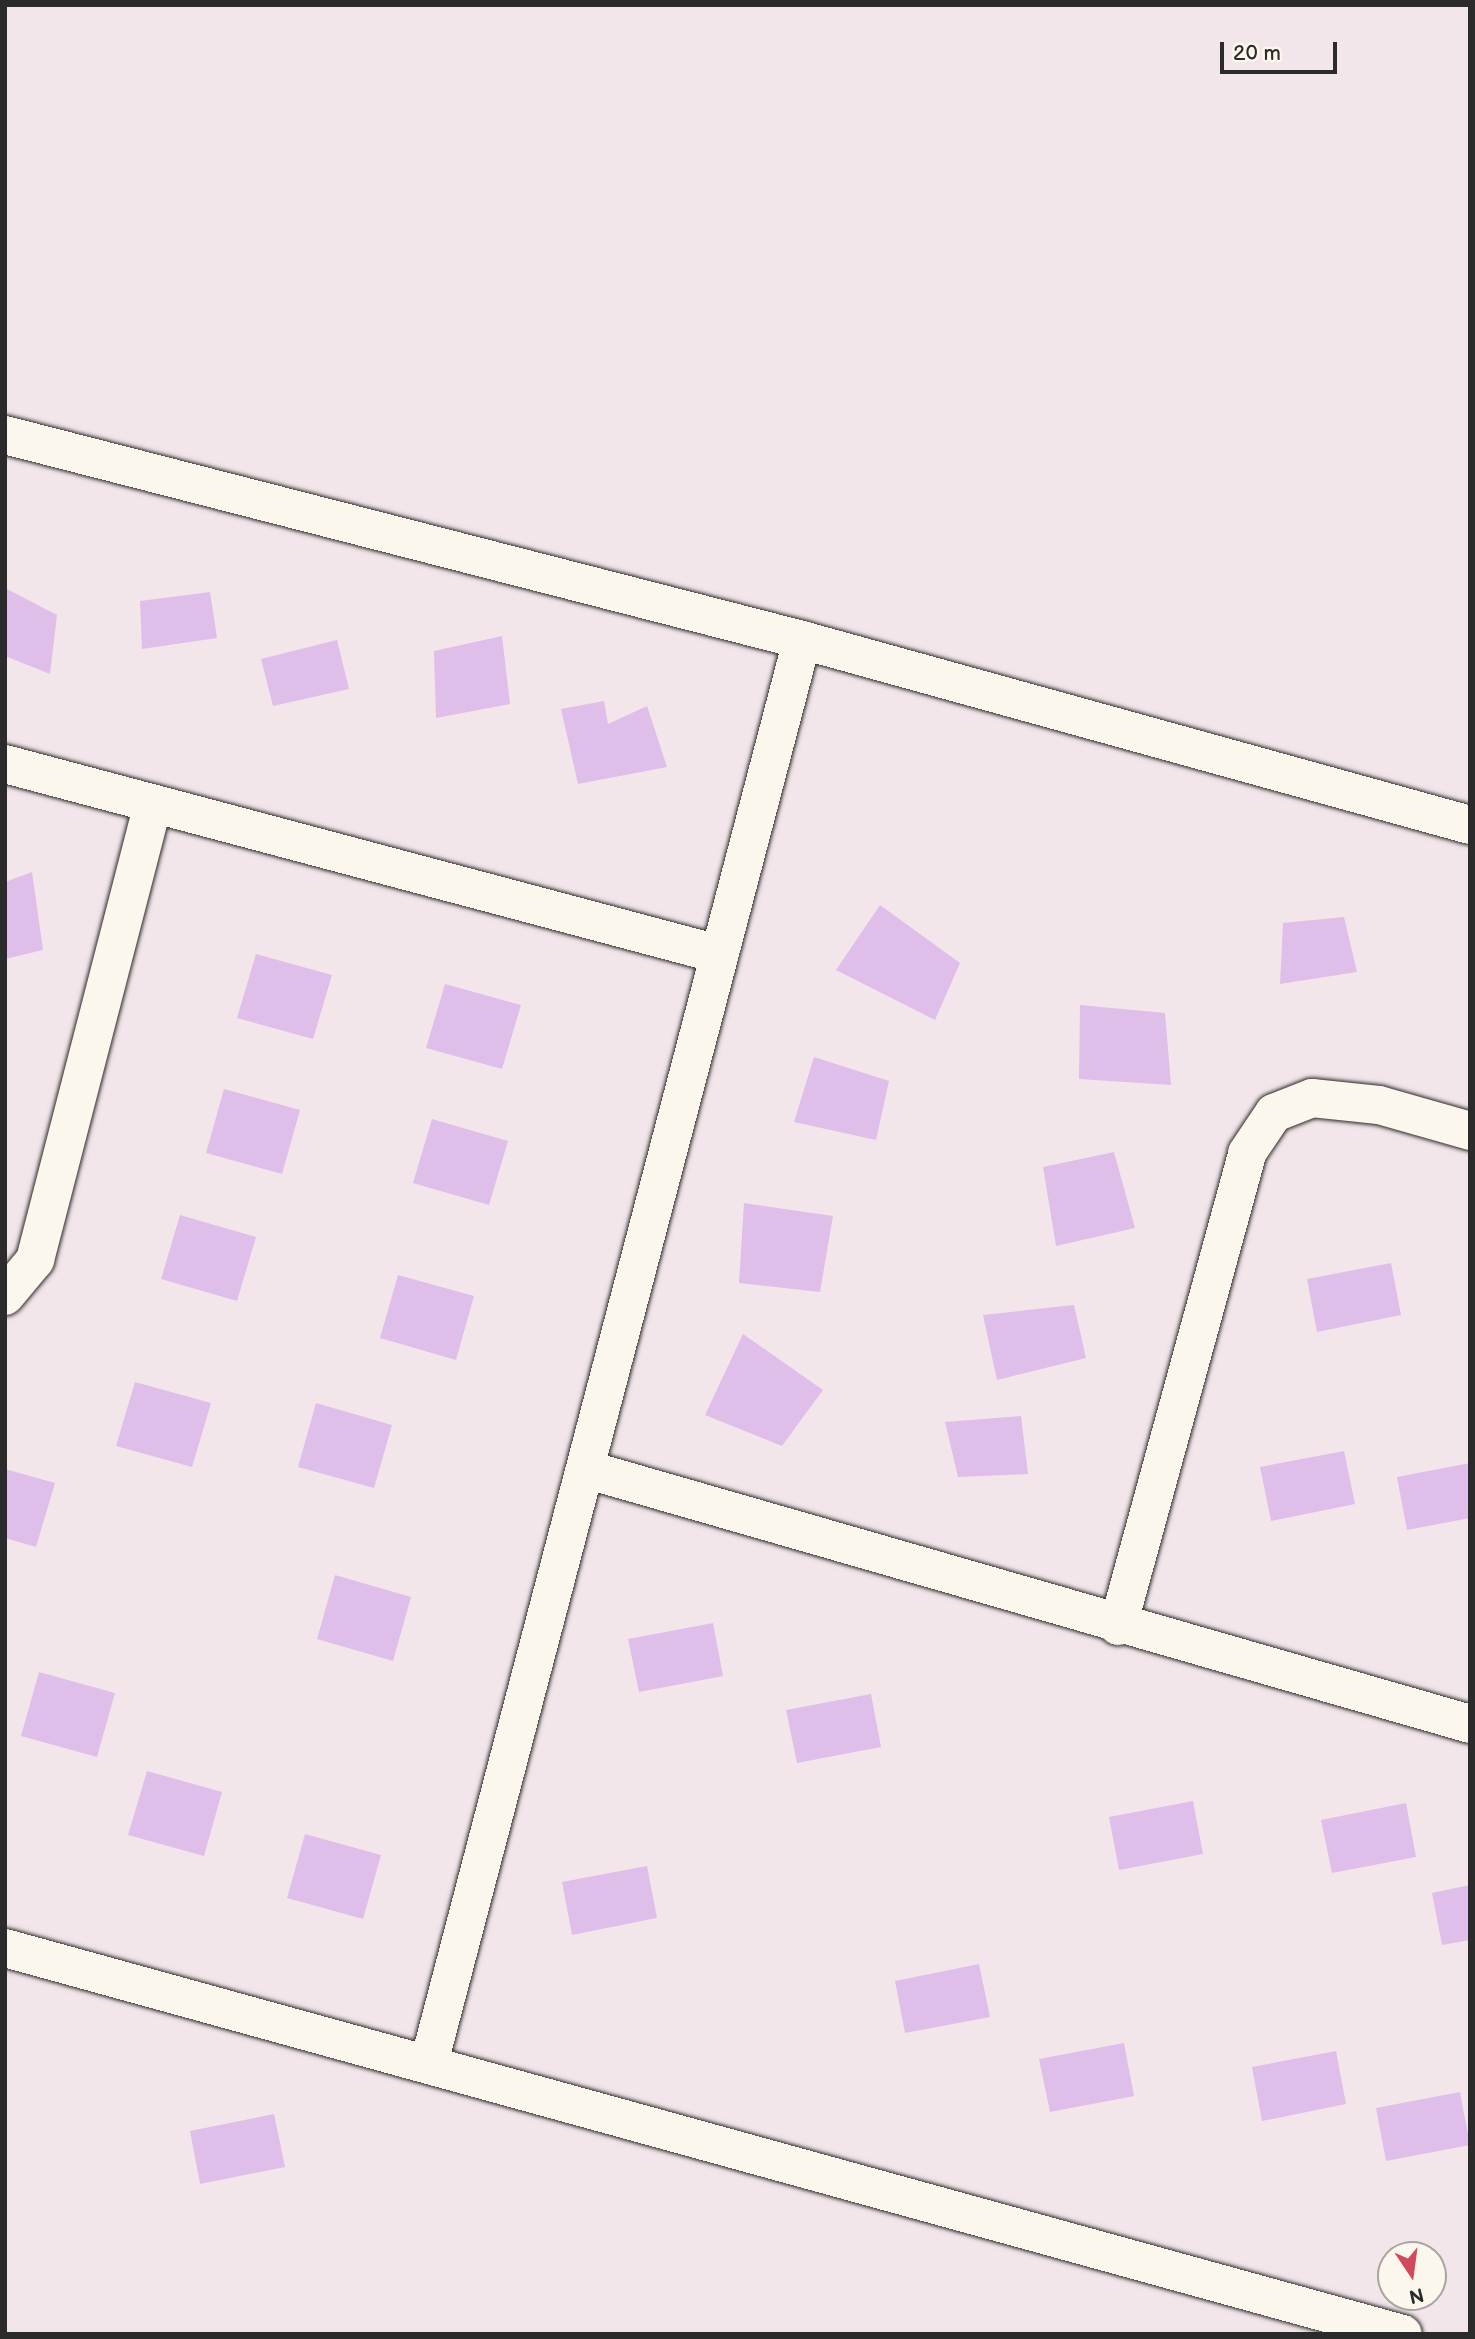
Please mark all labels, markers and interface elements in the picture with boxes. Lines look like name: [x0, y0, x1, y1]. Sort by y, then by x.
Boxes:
scale bar: [1223, 28, 1340, 72]
text: 20 m: [1233, 41, 1281, 66]
north arrow: [1377, 2241, 1447, 2311]
text: N: [1407, 2282, 1426, 2308]

